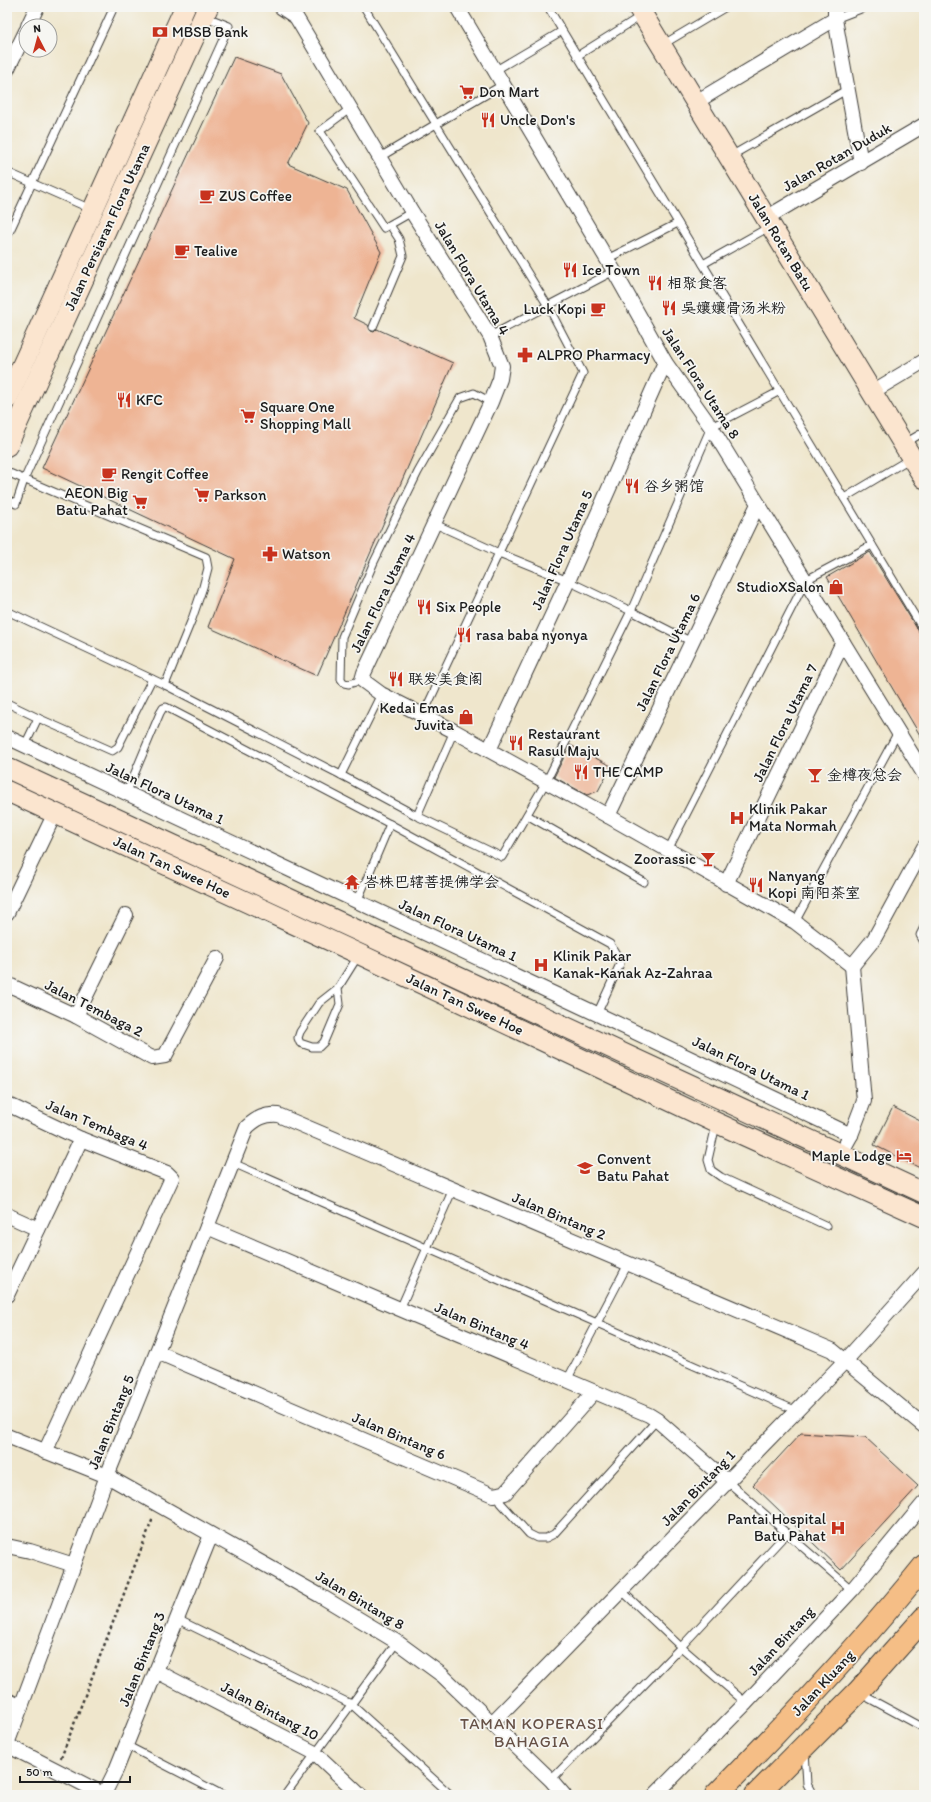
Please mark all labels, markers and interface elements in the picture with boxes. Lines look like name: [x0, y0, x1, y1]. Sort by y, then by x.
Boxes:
north arrow: [18, 18, 58, 58]
text: N: [33, 22, 41, 35]
bank icon: MBSB Bank: [151, 23, 169, 41]
place label: MBSB Bank: [172, 23, 249, 41]
supermarket icon: Don Mart: [458, 83, 476, 101]
place label: Don Mart: [479, 83, 540, 101]
restaurant icon: Uncle Don's: [479, 111, 497, 129]
place label: Uncle Don's: [500, 111, 576, 129]
street label: Jalan Rotan Duduk: [780, 119, 895, 195]
street label: Jalan Persiaran Flora Utama: [60, 140, 154, 314]
cafe icon: ZUS Coffee: [198, 187, 216, 205]
place label: ZUS Coffee: [219, 187, 292, 205]
street label: Jalan Rotan Batu: [745, 190, 818, 295]
street label: Jalan Flora Utama 4: [431, 218, 513, 338]
cafe icon: Tealive: [173, 242, 191, 260]
place label: Tealive: [194, 242, 238, 260]
restaurant icon: Ice Town: [561, 261, 579, 279]
place label: Ice Town: [582, 261, 640, 279]
restaurant icon: 相聚食客: [646, 274, 664, 292]
place label: 相聚食客: [667, 274, 727, 292]
restaurant icon: 吴孃孃骨汤米粉: [660, 299, 678, 317]
place label: 吴孃孃骨汤米粉: [681, 299, 786, 317]
place label: Luck Kopi: [523, 300, 586, 318]
cafe icon: Luck Kopi: [589, 300, 607, 318]
street label: Jalan Flora Utama 8: [658, 324, 744, 442]
pharmacy icon: ALPRO Pharmacy: [516, 346, 534, 364]
place label: ALPRO Pharmacy: [537, 346, 650, 364]
restaurant icon: KFC: [115, 391, 133, 409]
place label: KFC: [136, 391, 163, 409]
place label: Square One Shopping Mall: [260, 398, 352, 433]
supermarket icon: Square One Shopping Mall: [239, 407, 257, 425]
cafe icon: Rengit Coffee: [100, 465, 118, 483]
place label: Rengit Coffee: [121, 465, 209, 483]
restaurant icon: 谷乡粥馆: [623, 477, 641, 495]
place label: 谷乡粥馆: [644, 477, 704, 495]
place label: AEON Big Batu Pahat: [56, 484, 128, 519]
supermarket icon: Parkson: [193, 486, 211, 504]
place label: Parkson: [214, 486, 267, 504]
street label: Jalan Flora Utama 5: [528, 487, 597, 613]
supermarket icon: AEON Big Batu Pahat: [131, 493, 149, 511]
street label: Jalan Flora Utama 4: [346, 530, 420, 656]
pharmacy icon: Watson: [261, 545, 279, 563]
place label: Watson: [282, 545, 331, 563]
place label: StudioXSalon: [736, 578, 825, 596]
shop icon: StudioXSalon: [827, 578, 845, 596]
street label: Jalan Flora Utama 6: [632, 590, 704, 714]
restaurant icon: Six People: [415, 598, 433, 616]
place label: Six People: [436, 598, 501, 616]
restaurant icon: rasa baba nyonya: [455, 626, 473, 644]
place label: rasa baba nyonya: [476, 626, 588, 644]
street label: Jalan Flora Utama 7: [749, 661, 822, 785]
restaurant icon: 联发美食阁: [387, 670, 405, 688]
place label: 联发美食阁: [408, 670, 483, 688]
place label: Kedai Emas Juvita: [380, 699, 454, 734]
shop icon: Kedai Emas Juvita: [457, 708, 475, 726]
place label: Restaurant Rasul Maju: [528, 725, 600, 760]
restaurant icon: Restaurant Rasul Maju: [507, 734, 525, 752]
street label: Jalan Flora Utama 1: [103, 758, 227, 828]
restaurant icon: THE CAMP: [572, 763, 590, 781]
place label: THE CAMP: [593, 763, 663, 781]
bar icon: 金樽夜总会: [806, 766, 824, 784]
place label: 金樽夜总会: [827, 766, 902, 784]
place label: Klinik Pakar Mata Normah: [749, 800, 837, 835]
hospital icon: Klinik Pakar Mata Normah: [728, 809, 746, 827]
street label: Jalan Tan Swee Hoe: [110, 832, 234, 902]
place label: Zoorassic: [634, 850, 696, 868]
bar icon: Zoorassic: [699, 850, 717, 868]
place label: Nanyang Kopi 南阳茶室: [768, 867, 860, 902]
temple icon: 峇株巴辖菩提佛学会: [343, 873, 361, 891]
place label: 峇株巴辖菩提佛学会: [364, 873, 499, 891]
restaurant icon: Nanyang Kopi 南阳茶室: [747, 876, 765, 894]
street label: Jalan Flora Utama 1: [396, 895, 520, 965]
place label: Klinik Pakar Kanak-Kanak Az-Zahraa: [553, 947, 713, 982]
hospital icon: Klinik Pakar Kanak-Kanak Az-Zahraa: [532, 956, 550, 974]
street label: Jalan Tan Swee Hoe: [403, 969, 527, 1039]
street label: Jalan Tembaga 2: [42, 975, 146, 1041]
street label: Jalan Flora Utama 1: [689, 1032, 813, 1104]
street label: Jalan Tembaga 4: [43, 1095, 151, 1155]
place label: Maple Lodge: [812, 1147, 892, 1165]
hotel icon: Maple Lodge: [895, 1147, 913, 1165]
place label: Convent Batu Pahat: [597, 1150, 669, 1185]
school or university icon: Convent Batu Pahat: [576, 1159, 594, 1177]
street label: Jalan Bintang 2: [509, 1188, 609, 1244]
street label: Jalan Bintang 4: [432, 1298, 532, 1354]
street label: Jalan Bintang 5: [84, 1372, 138, 1472]
street label: Jalan Bintang 6: [349, 1408, 449, 1464]
street label: Jalan Bintang 1: [657, 1446, 739, 1530]
place label: Pantai Hospital Batu Pahat: [727, 1510, 827, 1545]
hospital icon: Pantai Hospital Batu Pahat: [829, 1519, 847, 1537]
street label: Jalan Bintang 8: [312, 1566, 408, 1634]
street label: Jalan Bintang: [744, 1602, 818, 1680]
street label: Jalan Bintang 3: [115, 1609, 169, 1709]
street label: Jalan Kluang: [788, 1646, 858, 1720]
street label: Jalan Bintang 10: [218, 1678, 322, 1744]
district label: TAMAN KOPERASI BAHAGIA: [460, 1714, 604, 1751]
scale bar: [20, 1758, 130, 1784]
text: 50 m: [26, 1765, 52, 1779]

